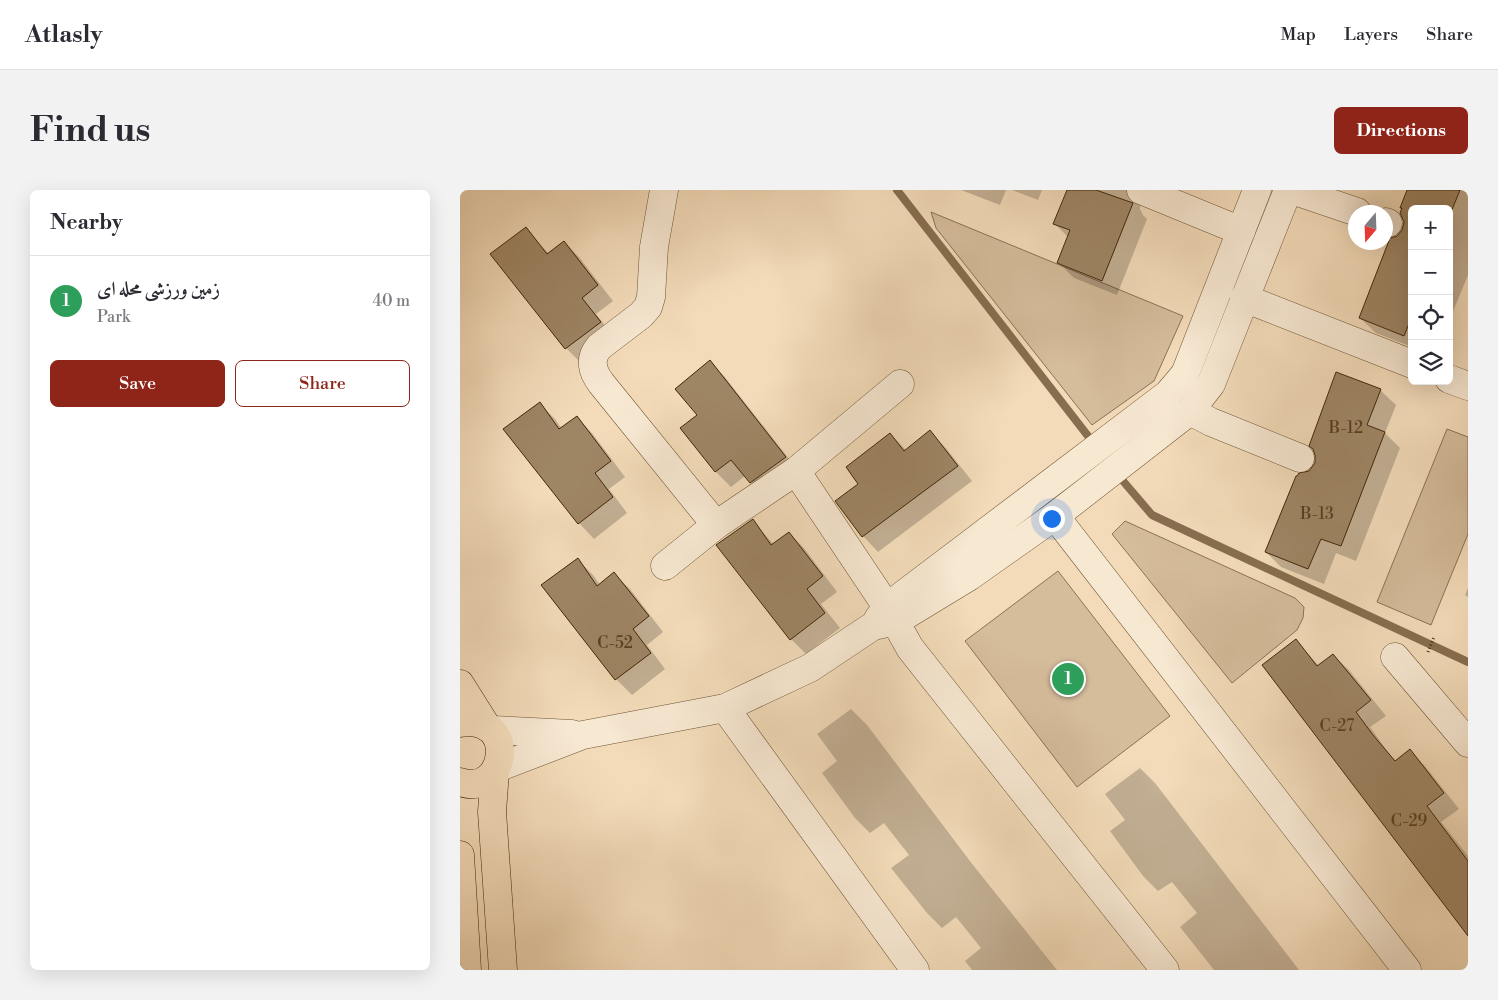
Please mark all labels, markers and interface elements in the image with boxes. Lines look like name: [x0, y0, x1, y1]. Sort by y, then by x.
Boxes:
text: Atlasly: [25, 20, 102, 50]
text: Map: [1281, 23, 1316, 46]
text: Layers: [1344, 23, 1398, 46]
text: Share: [1426, 23, 1473, 46]
button: Directions: [1334, 107, 1468, 154]
text: Find us: [30, 109, 150, 152]
north arrow: [1348, 205, 1393, 250]
map controls: [1408, 205, 1453, 385]
button: +: [1408, 205, 1453, 250]
text: Nearby: [50, 210, 123, 236]
button: −: [1408, 250, 1453, 295]
text: زمین ورزشی محله ای: [97, 277, 220, 301]
text: 1: [62, 291, 70, 311]
text: 40 m: [373, 291, 410, 311]
button: locate: [1408, 295, 1453, 340]
text: Park: [97, 307, 130, 327]
button: layers: [1408, 340, 1453, 385]
button: Save: [50, 360, 225, 407]
button: Share: [235, 360, 410, 407]
house number: B-12: [1328, 418, 1363, 438]
house number: B-13: [1299, 504, 1334, 524]
your location: [1039, 506, 1065, 532]
house number: C-52: [597, 633, 633, 653]
pin: 1: [1052, 660, 1084, 698]
house number: C-27: [1320, 716, 1354, 736]
house number: C-29: [1391, 811, 1428, 831]

